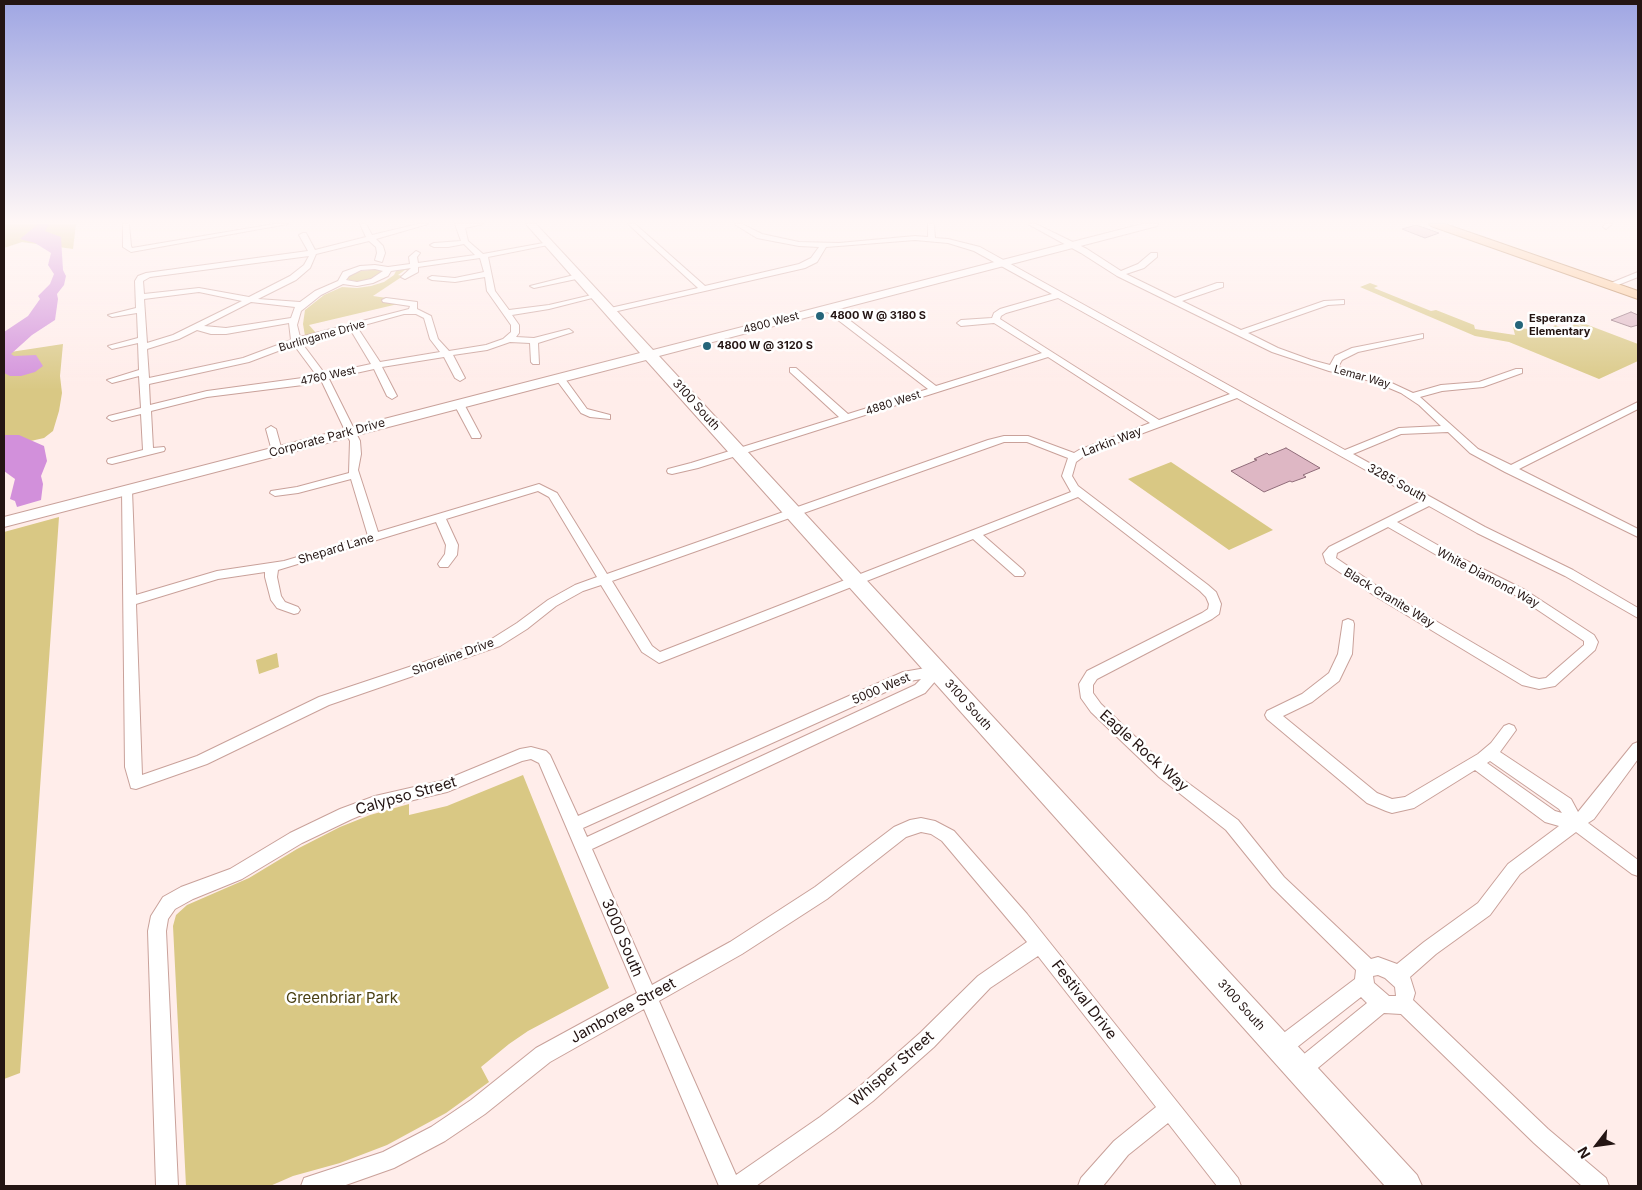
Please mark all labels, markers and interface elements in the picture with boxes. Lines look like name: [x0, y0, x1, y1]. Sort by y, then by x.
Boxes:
street label: 4800 West: [742, 309, 800, 337]
place label: 4800 W @ 3180 S: [830, 309, 926, 323]
marker: 4800 W @ 3180 S: [814, 310, 826, 322]
place label: Esperanza Elementary: [1529, 312, 1590, 338]
street label: Burlingame Drive: [277, 317, 367, 355]
marker: Esperanza Elementary: [1513, 319, 1525, 331]
place label: 4800 W @ 3120 S: [717, 339, 813, 353]
marker: 4800 W @ 3120 S: [701, 340, 713, 352]
street label: Lemar Way: [1332, 363, 1392, 391]
street label: 4760 West: [299, 364, 357, 388]
street label: 3100 South: [669, 376, 723, 434]
street label: 4880 West: [864, 388, 922, 418]
street label: Corporate Park Drive: [267, 416, 387, 460]
street label: Larkin Way: [1080, 424, 1144, 460]
street label: 3285 South: [1365, 461, 1429, 505]
street label: Shepard Lane: [296, 531, 376, 567]
street label: White Diamond Way: [1434, 545, 1542, 611]
street label: Black Granite Way: [1341, 565, 1437, 631]
street label: Shoreline Drive: [410, 635, 496, 679]
street label: 5000 West: [850, 670, 912, 708]
street label: 3100 South: [941, 676, 995, 734]
street label: Eagle Rock Way: [1096, 706, 1192, 796]
street label: Calypso Street: [353, 773, 459, 819]
street label: 3000 South: [597, 896, 647, 980]
street label: Festival Drive: [1048, 957, 1120, 1043]
street label: Jamboree Street: [567, 975, 679, 1047]
street label: 3100 South: [1214, 976, 1268, 1034]
park label: Greenbriar Park: [286, 989, 398, 1007]
street label: Whisper Street: [846, 1028, 938, 1110]
north arrow: [1572, 1120, 1622, 1170]
text: N: [1574, 1144, 1594, 1162]

